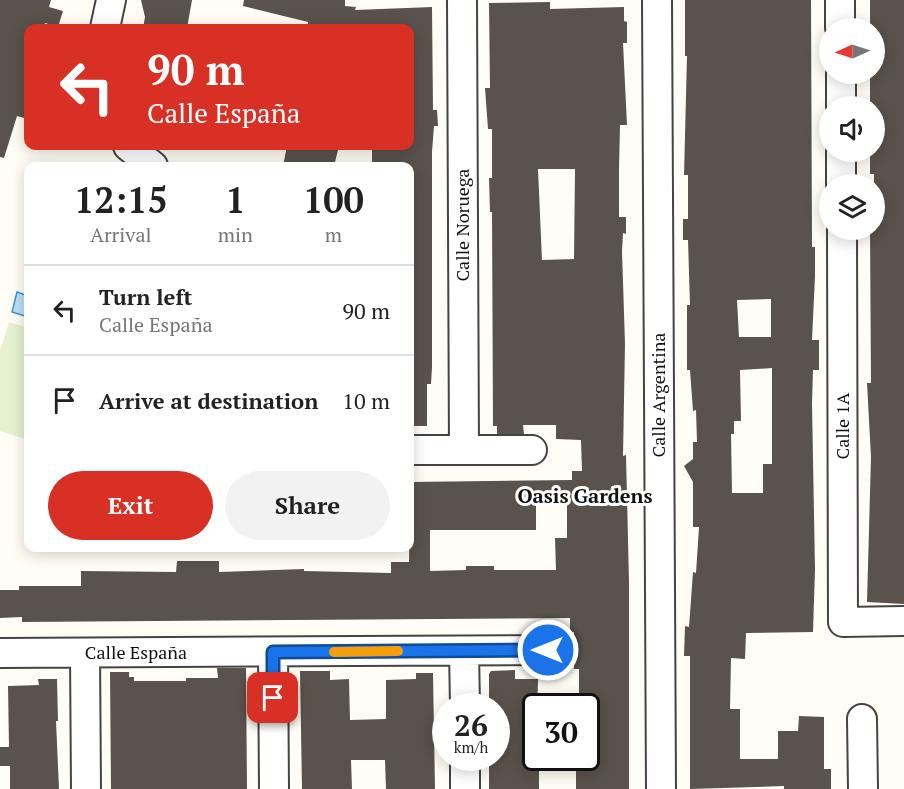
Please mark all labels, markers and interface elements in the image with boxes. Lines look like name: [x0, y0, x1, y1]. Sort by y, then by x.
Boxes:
north arrow: [819, 18, 885, 84]
map controls: [819, 18, 885, 240]
text: 90 m: [147, 41, 245, 97]
icon: left: [48, 48, 126, 126]
text: Calle España: [147, 95, 300, 131]
button: sound: [819, 96, 885, 162]
street label: Calle Noruega: [450, 169, 474, 281]
button: layers: [819, 174, 885, 240]
text: 12:15: [74, 176, 168, 223]
text: 1: [225, 176, 246, 223]
text: 100: [303, 176, 364, 223]
text: Arrival: [90, 221, 152, 248]
text: min: [218, 221, 253, 248]
text: m: [325, 221, 342, 248]
text: Turn left: [99, 282, 192, 311]
icon: left: [48, 294, 81, 327]
text: 90 m: [342, 296, 390, 325]
text: Calle España: [99, 311, 213, 338]
street label: Calle Argentina: [646, 333, 670, 457]
icon: arrive: [48, 384, 81, 417]
text: Arrive at destination: [99, 386, 318, 415]
text: 10 m: [342, 386, 390, 415]
street label: Calle 1A: [830, 392, 854, 459]
button: Exit: [48, 471, 213, 540]
button: Share: [225, 471, 390, 540]
district label: Oasis Gardens: [518, 482, 652, 509]
position arrow: [516, 618, 580, 682]
street label: Calle España: [85, 640, 187, 664]
pin: [247, 672, 298, 723]
icon: arrive: [256, 681, 289, 714]
speed limit sign: 30: [522, 693, 600, 771]
text: 26: [454, 705, 488, 745]
text: km/h: [454, 737, 488, 757]

